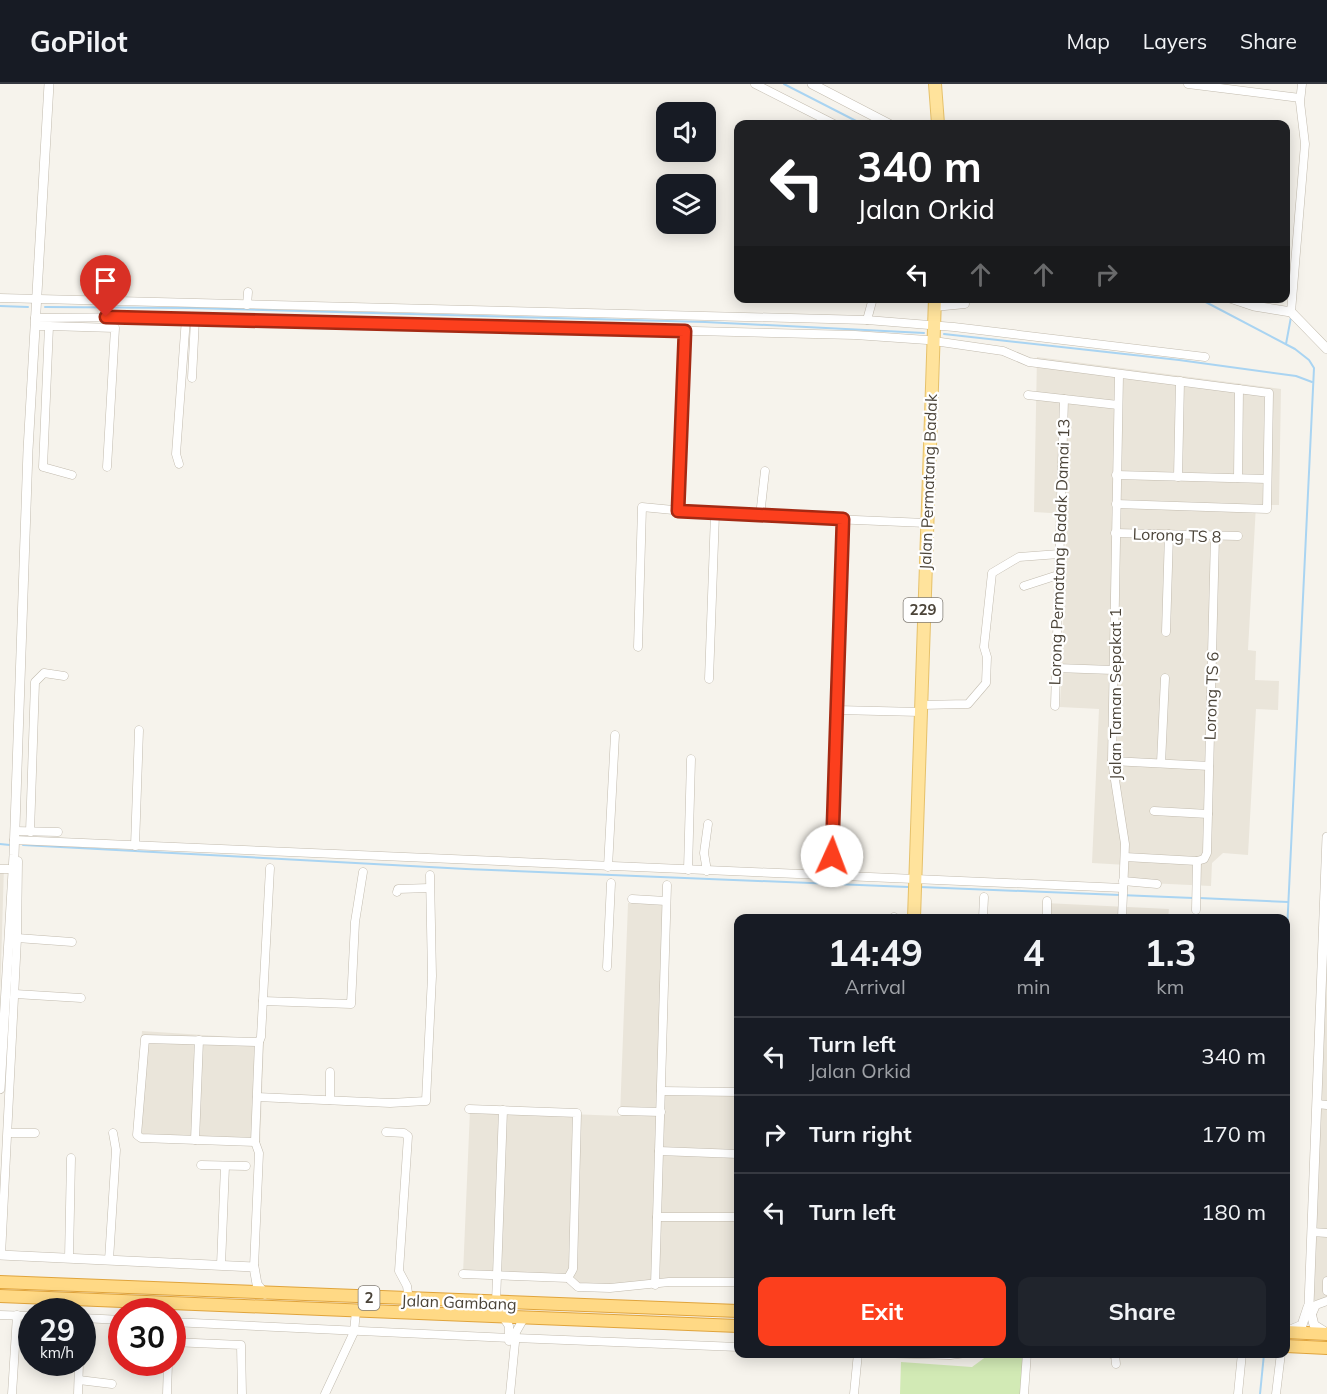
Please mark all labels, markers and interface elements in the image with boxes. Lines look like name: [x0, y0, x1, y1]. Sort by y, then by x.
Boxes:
text: GoPilot: [30, 24, 128, 59]
text: Map: [1067, 28, 1110, 54]
text: Layers: [1143, 28, 1207, 54]
text: Share: [1240, 28, 1297, 54]
map controls: [656, 102, 716, 234]
button: sound: [656, 102, 716, 162]
text: 340 m: [857, 140, 982, 193]
icon: left: [758, 144, 836, 222]
button: layers: [656, 174, 716, 234]
text: Jalan Orkid: [857, 192, 995, 226]
pin: [80, 255, 131, 317]
icon: left: [901, 258, 934, 291]
icon: ahead: [964, 258, 997, 291]
icon: ahead: [1027, 258, 1060, 291]
icon: right: [1090, 258, 1123, 291]
icon: arrive: [89, 264, 122, 297]
street label: Jalan Permatang Badak: [915, 393, 941, 570]
street label: Lorong Permatang Badak Damai 13: [1044, 418, 1074, 686]
street label: Lorong TS 8: [1132, 523, 1222, 547]
road number: 229: [904, 598, 942, 622]
street label: Jalan Taman Sepakat 1: [1105, 608, 1125, 780]
street label: Lorong TS 6: [1199, 651, 1223, 741]
position arrow: [800, 824, 864, 888]
text: 14:49: [828, 930, 923, 975]
text: 4: [1023, 930, 1044, 975]
text: 1.3: [1144, 930, 1196, 975]
text: Arrival: [845, 974, 906, 999]
text: min: [1017, 974, 1051, 999]
text: km: [1156, 974, 1184, 999]
text: Turn left: [809, 1030, 896, 1058]
icon: left: [758, 1040, 791, 1073]
text: 340 m: [1201, 1042, 1266, 1070]
text: Jalan Orkid: [809, 1058, 911, 1083]
icon: right: [758, 1118, 791, 1151]
text: Turn right: [809, 1120, 912, 1148]
text: 170 m: [1201, 1120, 1266, 1148]
icon: left: [758, 1196, 791, 1229]
text: Turn left: [809, 1198, 896, 1226]
text: 180 m: [1201, 1198, 1266, 1226]
button: Exit: [758, 1277, 1006, 1346]
button: Share: [1018, 1277, 1266, 1346]
road number: 2: [358, 1286, 380, 1310]
street label: Jalan Gambang: [401, 1290, 517, 1314]
speed limit sign: 30: [108, 1298, 186, 1376]
text: 29: [39, 1311, 75, 1349]
text: km/h: [40, 1343, 74, 1362]

